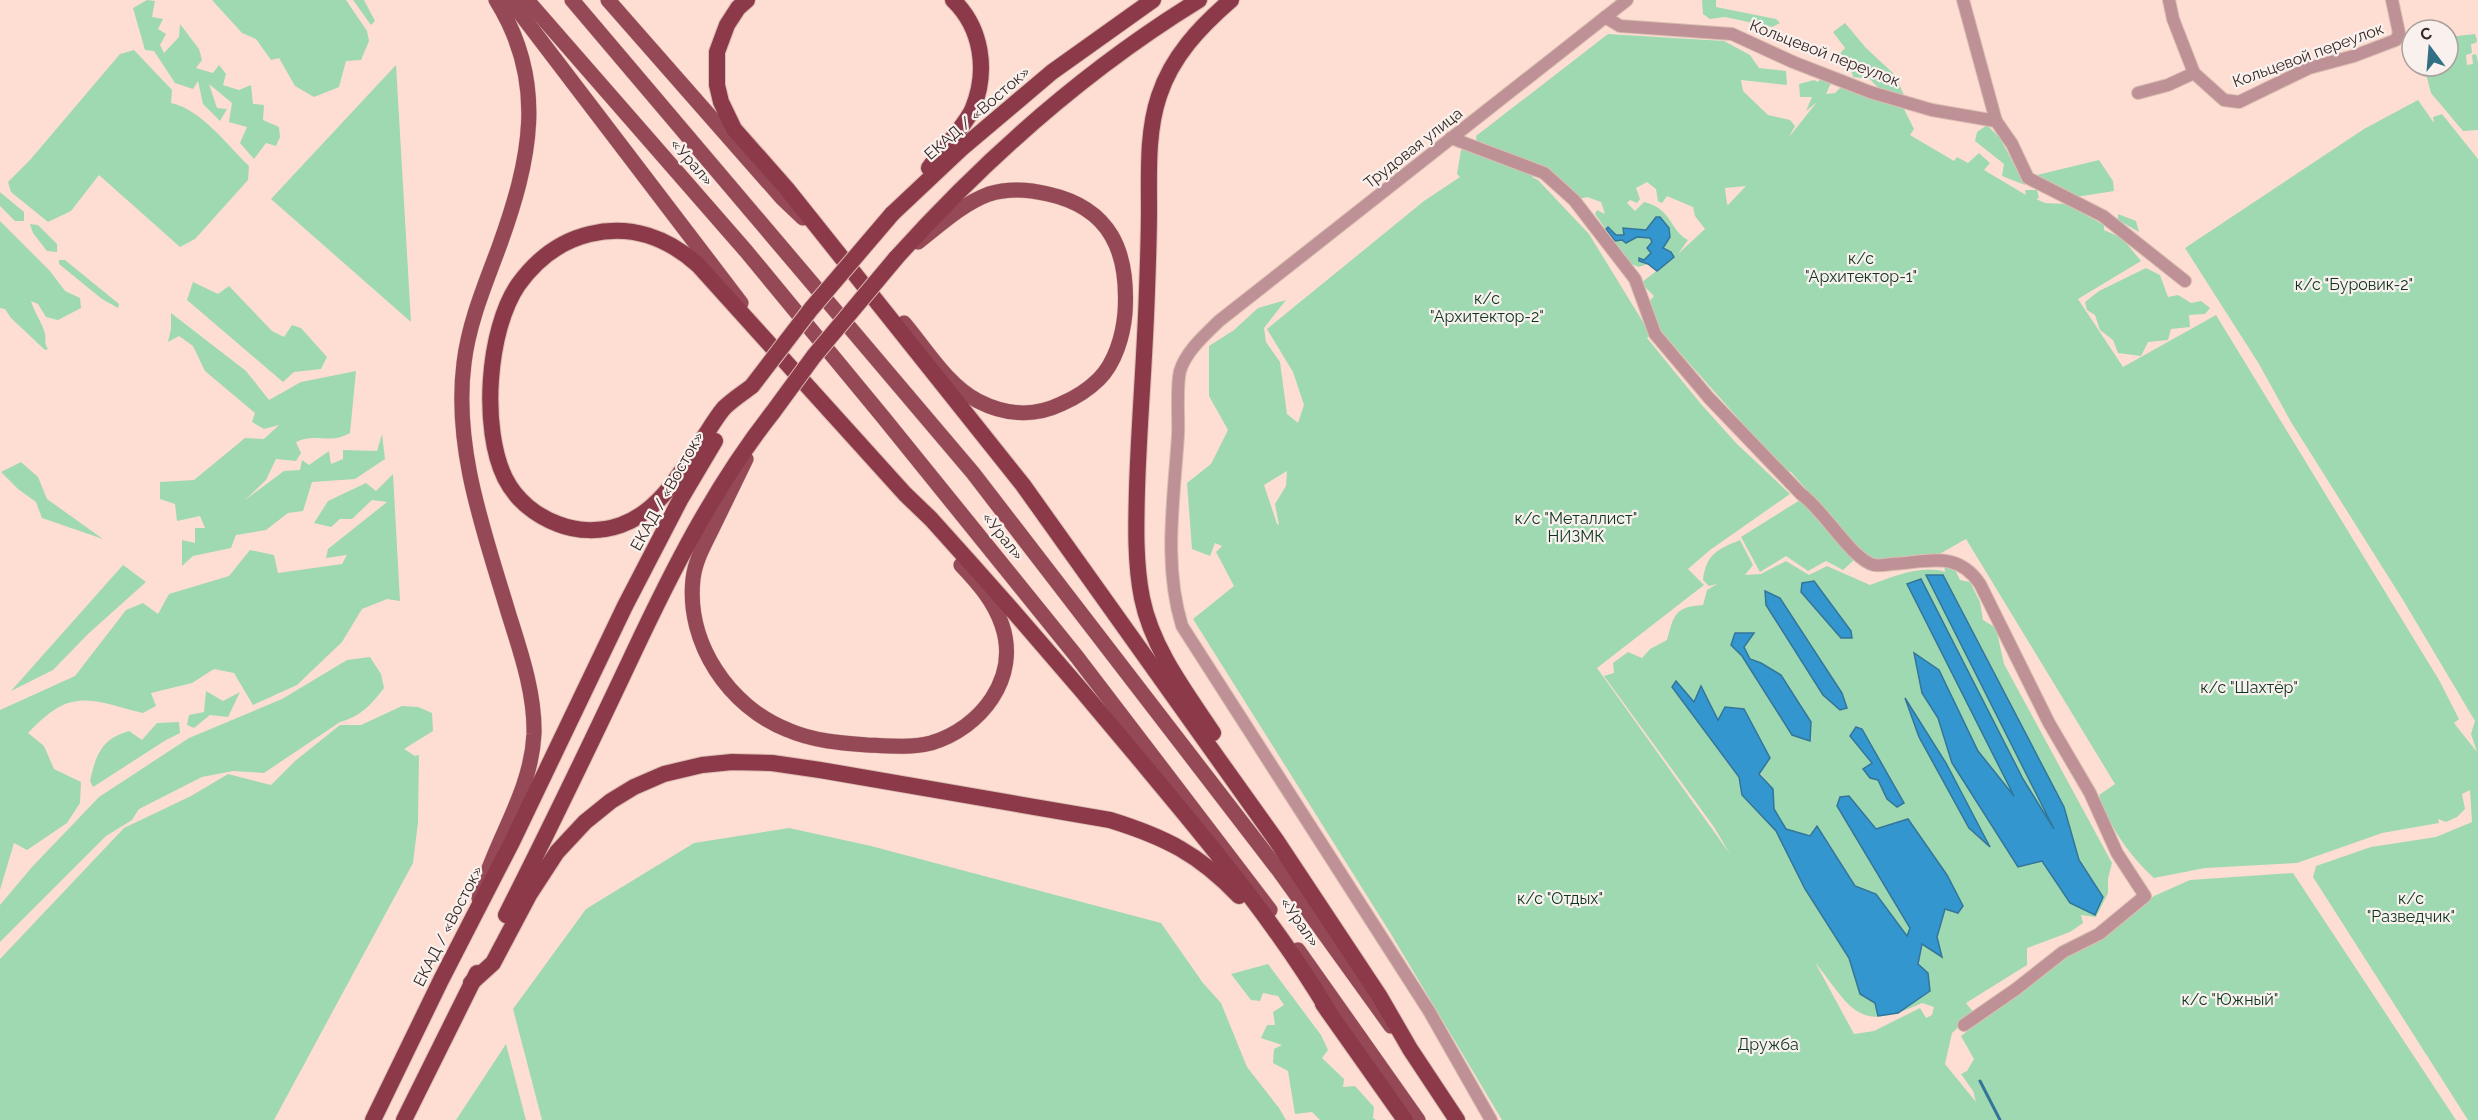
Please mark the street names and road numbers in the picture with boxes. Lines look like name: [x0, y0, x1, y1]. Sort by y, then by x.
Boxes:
street label: Кольцевой переулок: [1747, 16, 1903, 90]
street label: Кольцевой переулок: [2230, 19, 2386, 91]
street label: ЕКАД / «Восток»: [920, 62, 1034, 164]
street label: Трудовая улица: [1360, 104, 1466, 192]
street label: «Урал»: [666, 135, 718, 189]
street label: ЕКАД / «Восток»: [626, 428, 708, 554]
street label: «Урал»: [978, 508, 1028, 564]
street label: ЕКАД / «Восток»: [409, 862, 487, 990]
street label: «Урал»: [1276, 894, 1324, 950]

